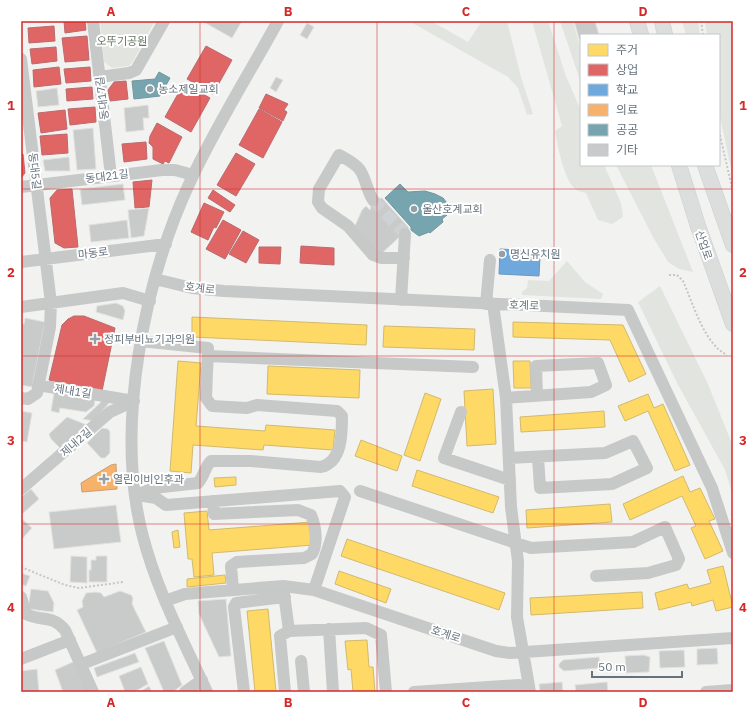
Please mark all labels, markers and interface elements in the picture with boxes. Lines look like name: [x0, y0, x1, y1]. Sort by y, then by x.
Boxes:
text: A: [107, 3, 116, 20]
text: B: [284, 3, 293, 20]
text: C: [462, 3, 471, 20]
text: D: [638, 3, 648, 20]
park label: 오뚜기공원: [97, 34, 147, 48]
legend: [580, 34, 720, 166]
text: 주거: [616, 42, 638, 57]
text: 상업: [616, 62, 638, 77]
street label: 동대17길: [92, 76, 112, 120]
place label: 농소제일교회: [158, 82, 219, 96]
text: 학교: [616, 82, 638, 97]
marker: 농소제일교회: [145, 84, 155, 94]
text: 1: [7, 97, 15, 114]
text: 1: [739, 97, 747, 114]
text: 의료: [616, 102, 638, 117]
text: 공공: [616, 122, 638, 137]
text: 기타: [616, 142, 638, 157]
street label: 동대5길: [26, 152, 44, 190]
street label: 동대21길: [85, 166, 129, 186]
place label: 울산호계교회: [422, 202, 483, 216]
marker: 울산호계교회: [409, 204, 419, 214]
street label: 산업로: [692, 228, 716, 262]
street label: 마동로: [77, 244, 109, 262]
place label: 명신유치원: [510, 247, 561, 261]
marker: 명신유치원: [497, 249, 507, 259]
text: 2: [7, 264, 15, 281]
text: 2: [739, 264, 747, 281]
street label: 호계로: [184, 279, 216, 297]
street label: 호계로: [509, 297, 539, 313]
place label: 정피부비뇨기과의원: [104, 332, 195, 346]
marker: 정피부비뇨기과의원: [89, 333, 101, 345]
street label: 제내1길: [54, 381, 92, 401]
street label: 제내2길: [57, 425, 95, 459]
text: 3: [7, 432, 15, 449]
text: 3: [739, 432, 747, 449]
place label: 열린이비인후과: [113, 472, 184, 486]
marker: 열린이비인후과: [98, 473, 110, 485]
text: 4: [7, 599, 15, 616]
text: 4: [739, 599, 747, 616]
street label: 호계로: [429, 623, 463, 645]
scale bar: [592, 653, 682, 679]
text: 50 m: [598, 659, 626, 674]
text: A: [107, 694, 116, 711]
text: B: [284, 694, 293, 711]
text: C: [462, 694, 471, 711]
text: D: [638, 694, 648, 711]

